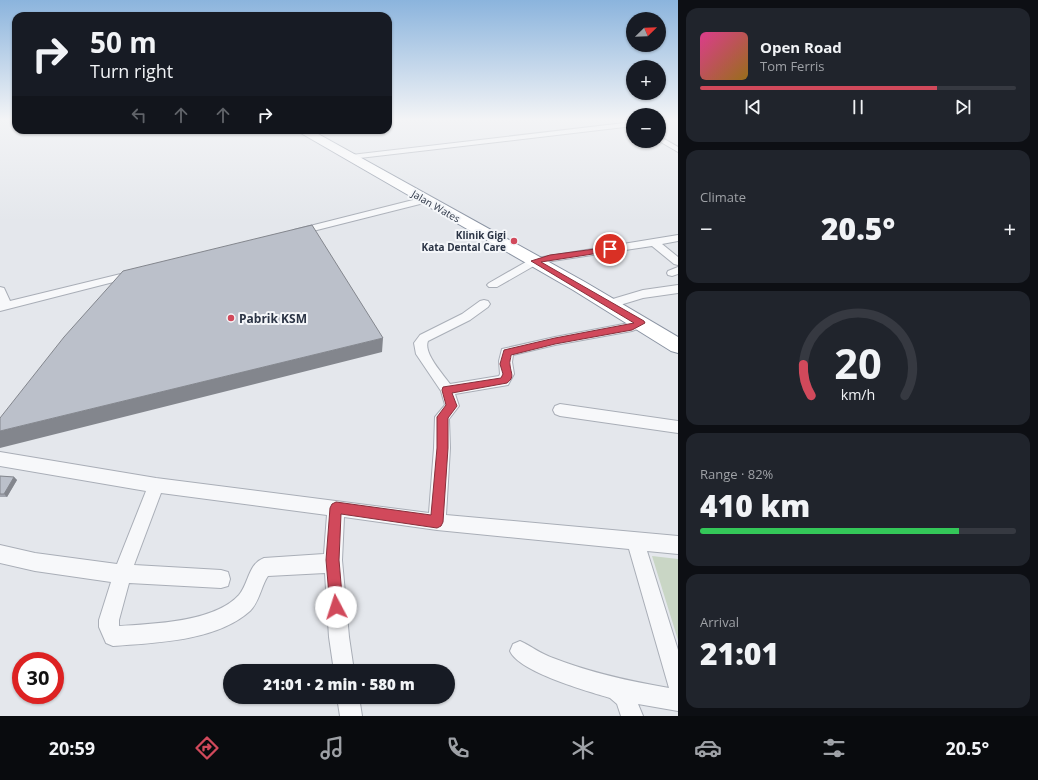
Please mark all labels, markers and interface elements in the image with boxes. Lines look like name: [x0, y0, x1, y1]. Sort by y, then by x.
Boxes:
north arrow: [626, 12, 666, 52]
map controls: [626, 12, 666, 148]
text: 50 m: [90, 23, 157, 61]
icon: right: [24, 28, 76, 80]
text: Open Road: [760, 37, 842, 57]
text: Tom Ferris: [760, 57, 825, 75]
text: Turn right: [90, 59, 173, 83]
button: +: [626, 60, 666, 100]
icon: previous: [742, 96, 764, 118]
icon: pause: [847, 96, 869, 118]
icon: next: [952, 96, 974, 118]
icon: left: [128, 104, 150, 126]
icon: ahead: [170, 104, 192, 126]
icon: ahead: [212, 104, 234, 126]
icon: right: [254, 104, 276, 126]
button: −: [626, 108, 666, 148]
street label: Jalan Wates: [408, 186, 463, 226]
text: Climate: [700, 188, 746, 206]
text: 20.5°: [821, 208, 895, 249]
text: −: [700, 213, 713, 243]
text: +: [1003, 213, 1016, 243]
place label: Klinik Gigi Kata Dental Care: [422, 228, 506, 254]
pin: [593, 232, 627, 266]
marker: Klinik Gigi Kata Dental Care: [509, 236, 519, 246]
icon: arrive: [599, 238, 621, 260]
place label: Pabrik KSM: [239, 310, 307, 327]
marker: Pabrik KSM: [226, 313, 236, 323]
text: 20: [834, 335, 882, 391]
text: km/h: [841, 385, 875, 404]
text: Range · 82%: [700, 465, 773, 483]
text: 410 km: [700, 485, 810, 526]
position arrow: [315, 586, 357, 628]
text: Arrival: [700, 613, 739, 631]
text: 21:01: [700, 633, 779, 674]
speed limit sign: 30: [12, 652, 64, 704]
text: 21:01 · 2 min · 580 m: [263, 674, 415, 694]
icon: directions: [193, 734, 221, 762]
icon: music: [318, 734, 346, 762]
icon: phone: [444, 734, 472, 762]
icon: climate: [569, 734, 597, 762]
icon: car: [694, 734, 722, 762]
icon: filters: [820, 734, 848, 762]
text: 20:59: [49, 736, 95, 760]
text: 20.5°: [945, 736, 989, 760]

